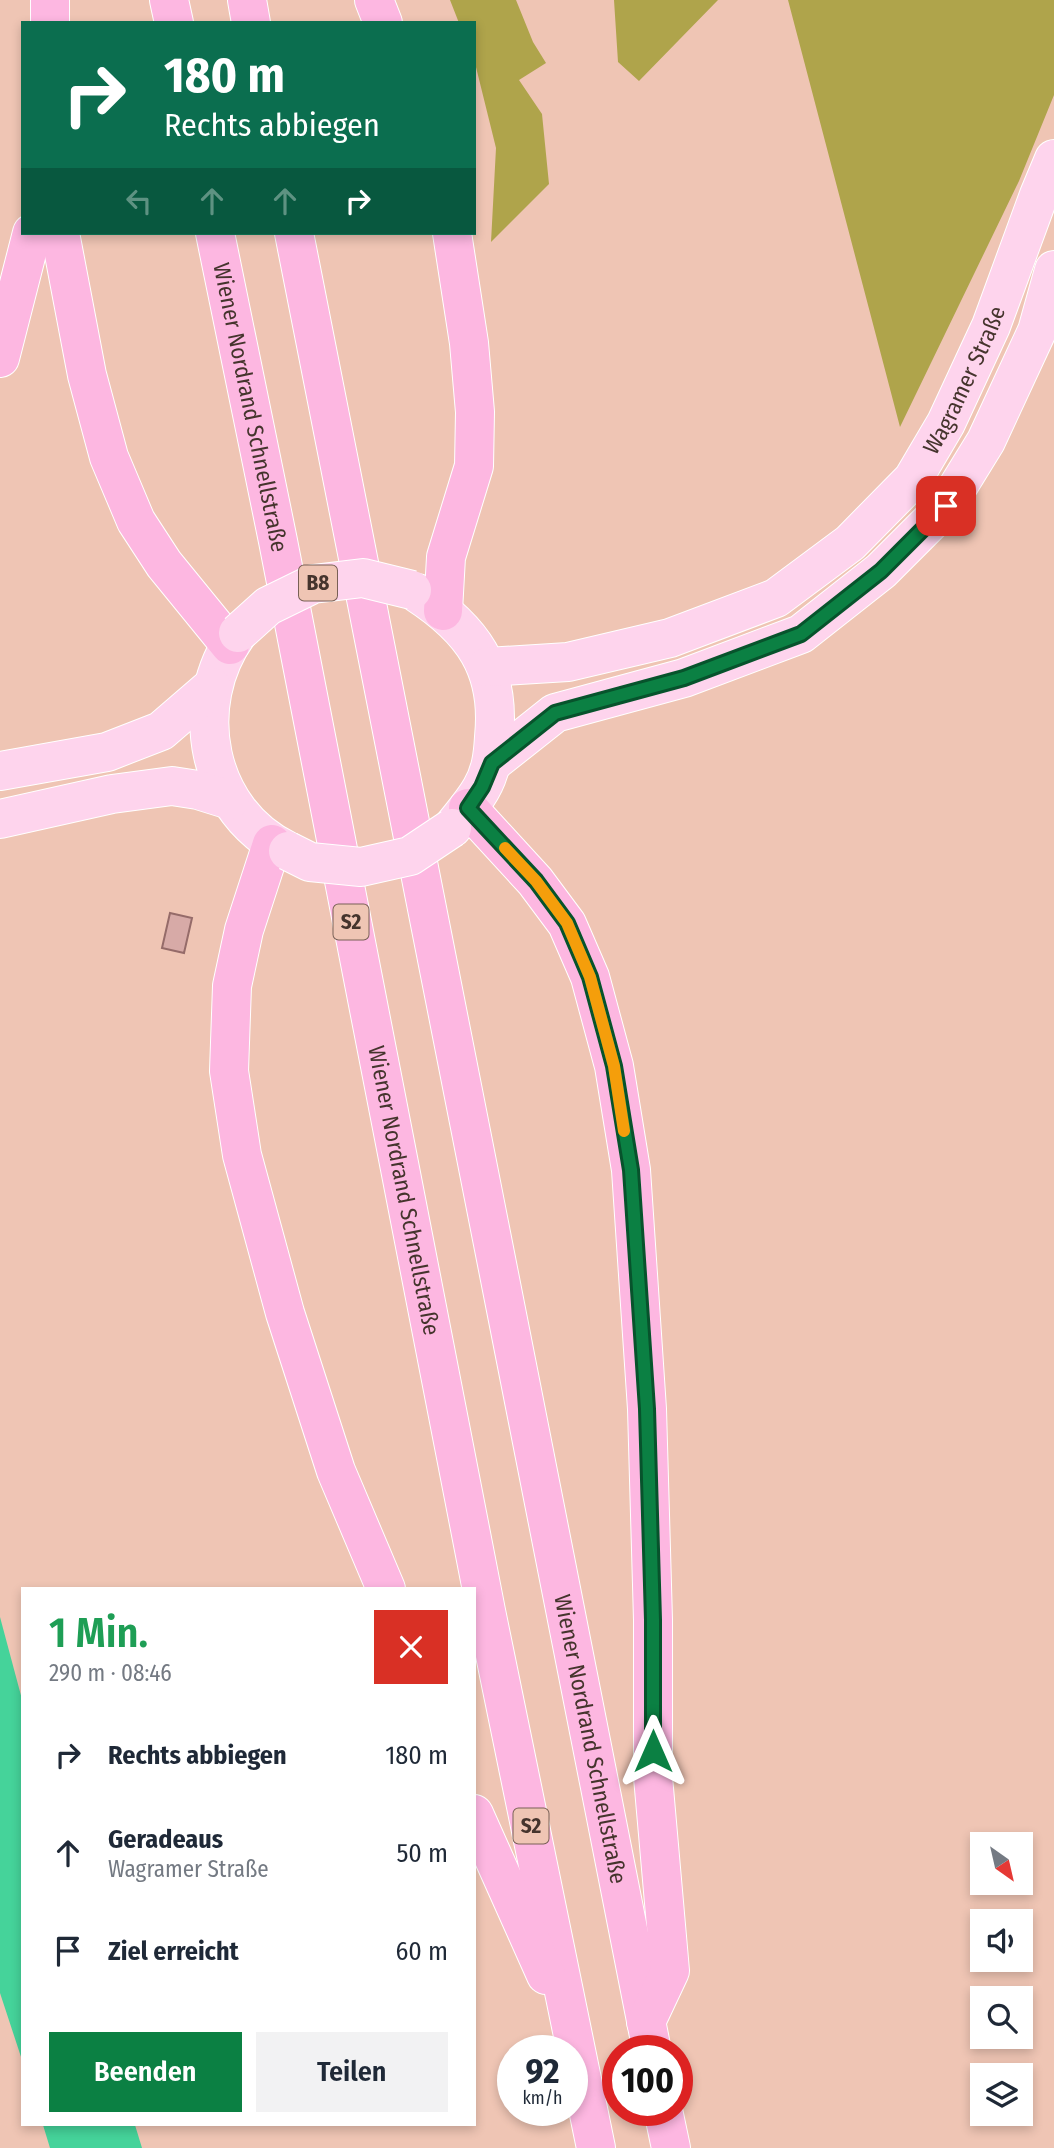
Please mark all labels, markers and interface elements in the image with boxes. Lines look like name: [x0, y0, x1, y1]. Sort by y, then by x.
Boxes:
text: 180 m: [164, 46, 285, 105]
icon: right: [49, 49, 140, 140]
text: Rechts abbiegen: [164, 106, 380, 144]
icon: left: [120, 182, 158, 220]
icon: ahead: [193, 182, 231, 220]
icon: ahead: [266, 182, 304, 220]
icon: right: [339, 182, 377, 220]
street label: Wiener Nordrand Schnellstraße: [207, 260, 294, 554]
street label: Wagramer Straße: [917, 302, 1011, 459]
pin: [916, 476, 976, 536]
icon: arrive: [927, 487, 965, 525]
road number: B8: [299, 566, 337, 600]
road number: S2: [334, 904, 368, 940]
street label: Wiener Nordrand Schnellstraße: [362, 1043, 446, 1338]
street label: Wiener Nordrand Schnellstraße: [548, 1592, 633, 1886]
text: 1 Min.: [49, 1608, 148, 1658]
button: close: [374, 1610, 448, 1684]
text: 290 m · 08:46: [49, 1659, 172, 1687]
position arrow: [616, 1714, 690, 1788]
icon: right: [49, 1736, 87, 1774]
text: Rechts abbiegen: [108, 1740, 287, 1771]
text: 180 m: [385, 1740, 448, 1771]
road number: S2: [514, 1808, 548, 1843]
text: Geradeaus: [108, 1824, 223, 1855]
north arrow: [970, 1832, 1032, 1895]
map controls: [970, 1832, 1033, 2126]
icon: ahead: [49, 1834, 87, 1872]
text: 50 m: [396, 1838, 448, 1869]
text: Wagramer Straße: [108, 1855, 269, 1883]
button: sound: [970, 1909, 1033, 1972]
icon: arrive: [49, 1932, 87, 1970]
text: Ziel erreicht: [108, 1936, 239, 1967]
text: 60 m: [395, 1936, 448, 1967]
button: search: [970, 1986, 1033, 2049]
button: Beenden: [49, 2032, 242, 2112]
button: Teilen: [256, 2032, 448, 2112]
speed limit sign: 100: [602, 2035, 693, 2126]
text: 92: [526, 2050, 559, 2092]
button: layers: [970, 2063, 1033, 2126]
text: km/h: [522, 2087, 563, 2109]

